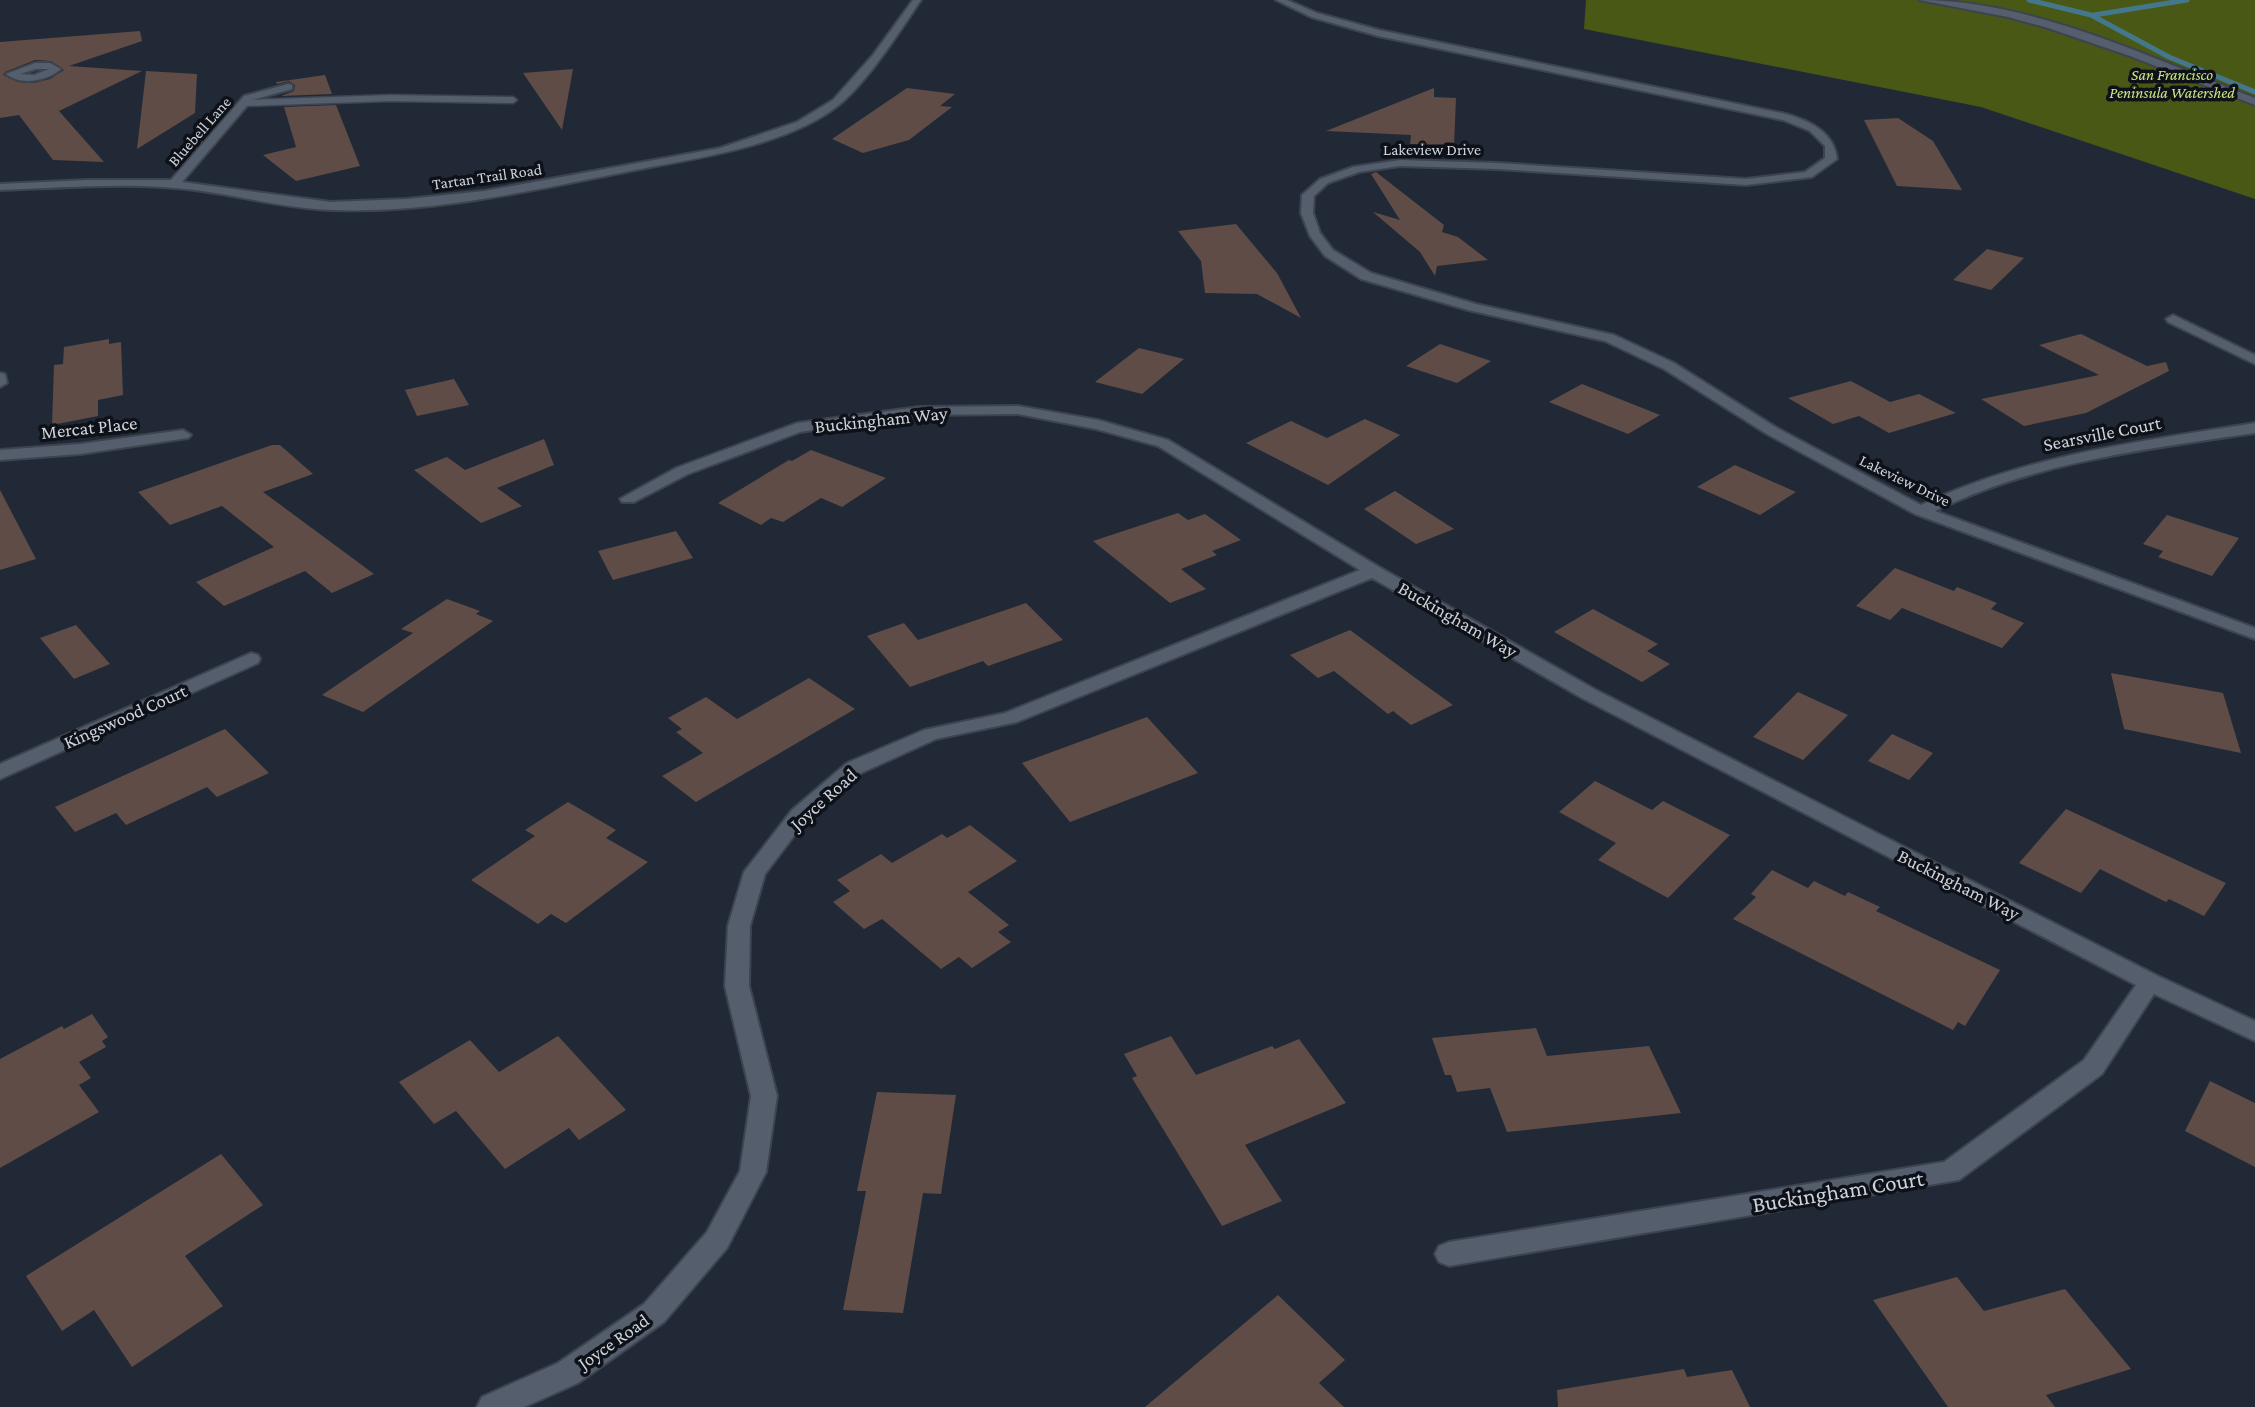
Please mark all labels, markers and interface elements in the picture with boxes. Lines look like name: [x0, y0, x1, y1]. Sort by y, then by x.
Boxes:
park label: San Francisco Peninsula Watershed: [2109, 66, 2235, 101]
street label: Bluebell Lane: [165, 93, 234, 169]
street label: Lakeview Drive: [1383, 141, 1481, 158]
street label: Tartan Trail Road: [431, 160, 544, 193]
street label: Buckingham Way: [814, 402, 949, 437]
street label: Mercat Place: [40, 412, 138, 443]
street label: Searsville Court: [2042, 412, 2163, 455]
street label: Lakeview Drive: [1857, 451, 1953, 510]
street label: Buckingham Way: [1395, 577, 1521, 662]
street label: Kingswood Court: [60, 680, 191, 753]
street label: Joyce Road: [784, 764, 861, 836]
street label: Buckingham Way: [1894, 845, 2023, 924]
street label: Buckingham Court: [1750, 1165, 1926, 1217]
street label: Joyce Road: [572, 1309, 653, 1375]

